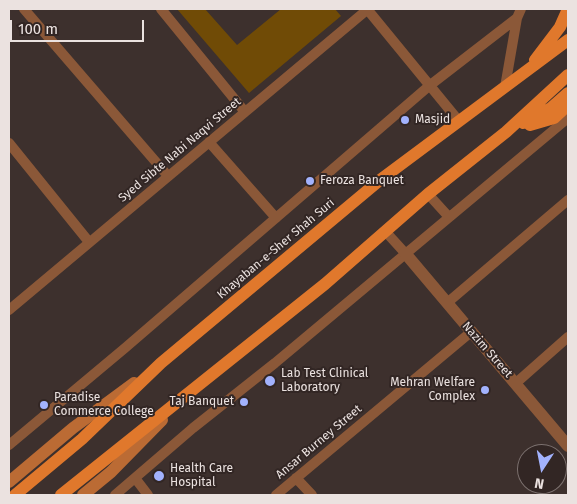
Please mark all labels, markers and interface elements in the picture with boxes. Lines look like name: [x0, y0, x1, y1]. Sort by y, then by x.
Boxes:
scale bar: [12, 10, 146, 42]
text: 100 m: [18, 20, 58, 38]
street label: Syed Sibte Nabi Naqvi Street: [116, 95, 244, 205]
place label: Masjid: [415, 113, 450, 127]
marker: Masjid: [399, 114, 411, 126]
place label: Feroza Banquet: [320, 174, 404, 188]
marker: Feroza Banquet: [304, 175, 316, 187]
street label: Khayaban-e-Sher Shah Suri: [214, 196, 338, 302]
street label: Nazim Street: [459, 319, 515, 381]
place label: Lab Test Clinical Laboratory: [281, 367, 368, 395]
marker: Lab Test Clinical Laboratory: [263, 374, 277, 388]
place label: Mehran Welfare Complex: [390, 376, 475, 404]
marker: Mehran Welfare Complex: [479, 384, 491, 396]
place label: Paradise Commerce College: [54, 391, 154, 419]
place label: Taj Banquet: [170, 395, 234, 409]
marker: Taj Banquet: [238, 396, 250, 408]
marker: Paradise Commerce College: [38, 399, 50, 411]
street label: Ansar Burney Street: [273, 402, 365, 482]
north arrow: [517, 444, 567, 494]
place label: Health Care Hospital: [170, 462, 233, 490]
marker: Health Care Hospital: [152, 469, 166, 483]
text: N: [533, 474, 545, 492]

